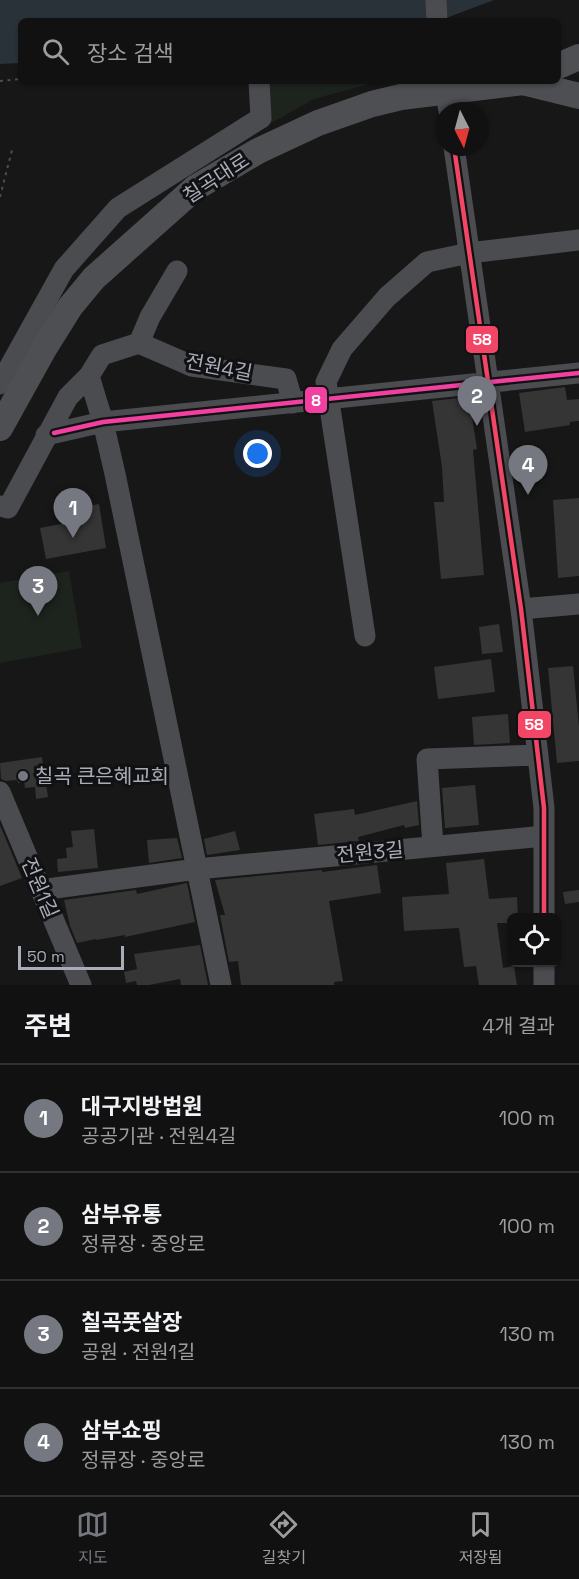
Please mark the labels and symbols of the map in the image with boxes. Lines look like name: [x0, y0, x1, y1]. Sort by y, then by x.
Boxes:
north arrow: [435, 102, 489, 156]
street label: 칠곡대로: [178, 147, 254, 209]
line badge: 58: [465, 325, 499, 354]
text: 58: [472, 329, 492, 350]
street label: 전원4길: [183, 348, 255, 386]
pin: 2: [458, 376, 496, 426]
line badge: 8: [304, 386, 328, 414]
text: 8: [311, 390, 321, 411]
your location: [243, 439, 272, 468]
pin: 4: [508, 446, 548, 495]
pin: 1: [54, 488, 92, 538]
pin: 3: [18, 566, 57, 616]
line badge: 58: [517, 710, 552, 739]
text: 58: [524, 714, 544, 735]
place label: 칠곡 큰은혜교회: [35, 763, 169, 789]
marker: 칠곡 큰은혜교회: [16, 769, 30, 783]
street label: 전원3길: [335, 836, 405, 868]
street label: 전원1길: [16, 854, 64, 922]
scale bar: [18, 943, 124, 971]

